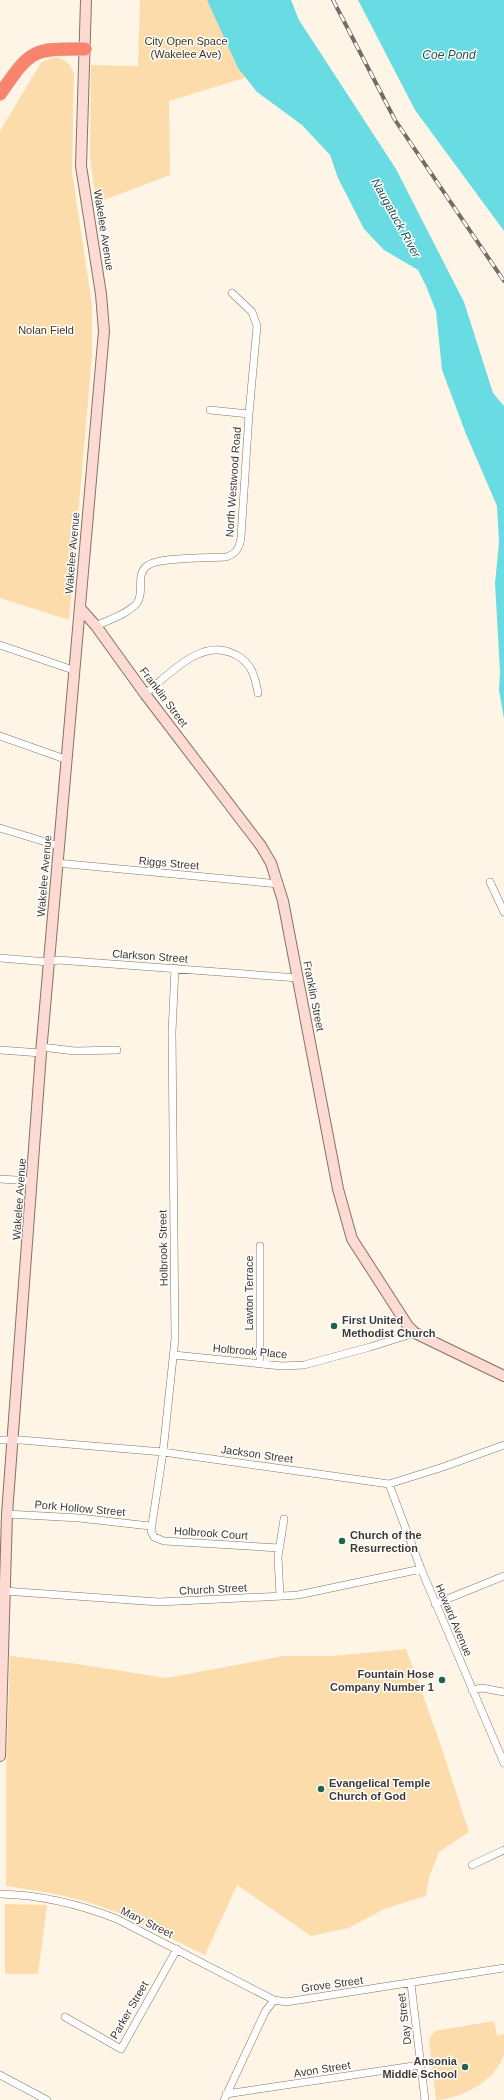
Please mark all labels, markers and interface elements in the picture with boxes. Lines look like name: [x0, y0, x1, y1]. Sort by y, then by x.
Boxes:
park label: City Open Space (Wakelee Ave): [144, 35, 228, 60]
water label: Coe Pond: [422, 48, 476, 62]
water label: Naugatuck River: [368, 176, 424, 261]
street label: Wakelee Avenue: [92, 189, 116, 271]
park label: Nolan Field: [18, 324, 74, 336]
street label: North Westwood Road: [223, 426, 243, 538]
street label: Wakelee Avenue: [62, 512, 82, 594]
street label: Franklin Street: [138, 665, 190, 729]
street label: Wakelee Avenue: [34, 835, 54, 917]
street label: Riggs Street: [138, 854, 200, 872]
street label: Clarkson Street: [112, 947, 188, 965]
street label: Franklin Street: [301, 960, 327, 1032]
street label: Wakelee Avenue: [10, 1158, 28, 1240]
street label: Holbrook Street: [156, 1210, 170, 1286]
street label: Lawton Terrace: [243, 1255, 255, 1331]
place label: First United Methodist Church: [342, 1314, 436, 1339]
marker: First United Methodist Church: [329, 1321, 339, 1331]
street label: Holbrook Place: [212, 1342, 288, 1360]
street label: Jackson Street: [220, 1443, 294, 1465]
street label: Pork Hollow Street: [34, 1498, 126, 1518]
street label: Holbrook Court: [174, 1524, 248, 1542]
place label: Church of the Resurrection: [350, 1529, 422, 1554]
marker: Church of the Resurrection: [337, 1536, 347, 1546]
street label: Church Street: [179, 1581, 247, 1597]
street label: Howard Avenue: [433, 1582, 475, 1658]
place label: Fountain Hose Company Number 1: [330, 1668, 434, 1693]
marker: Fountain Hose Company Number 1: [437, 1675, 447, 1685]
place label: Evangelical Temple Church of God: [329, 1777, 430, 1802]
marker: Evangelical Temple Church of God: [316, 1784, 326, 1794]
street label: Mary Street: [119, 1904, 175, 1940]
street label: Grove Street: [300, 1974, 364, 1994]
street label: Parker Street: [108, 1979, 150, 2041]
street label: Day Street: [395, 1992, 413, 2046]
place label: Ansonia Middle School: [382, 2055, 458, 2080]
street label: Avon Street: [293, 2059, 351, 2079]
marker: Ansonia Middle School: [460, 2062, 470, 2072]

